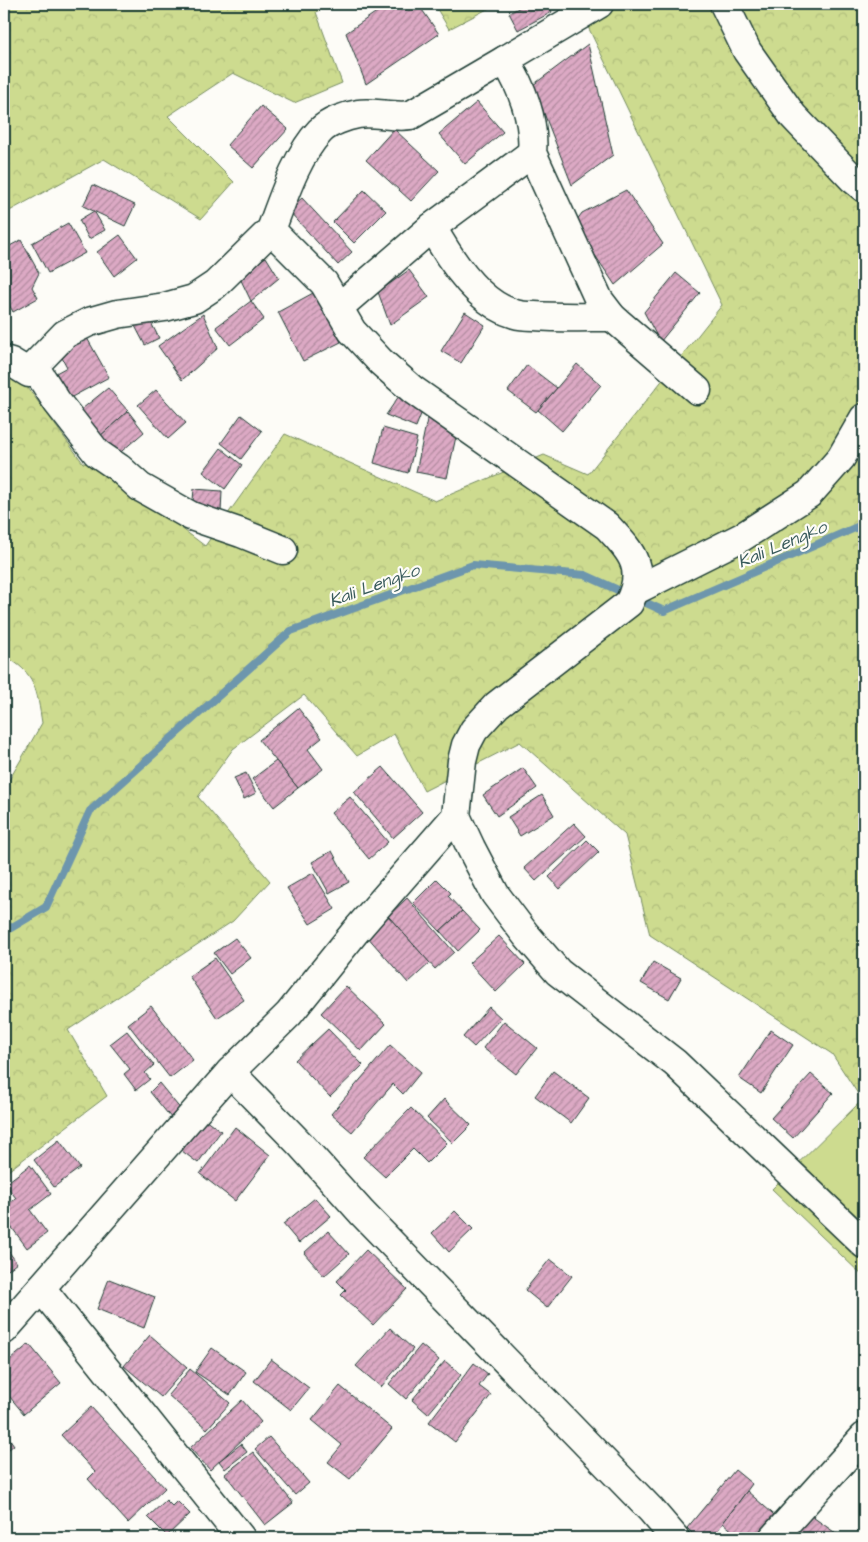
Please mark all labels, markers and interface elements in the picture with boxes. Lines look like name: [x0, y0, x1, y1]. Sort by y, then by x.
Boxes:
water label: Kali Lengko: [734, 514, 833, 575]
water label: Kali Lengko: [326, 557, 425, 614]

